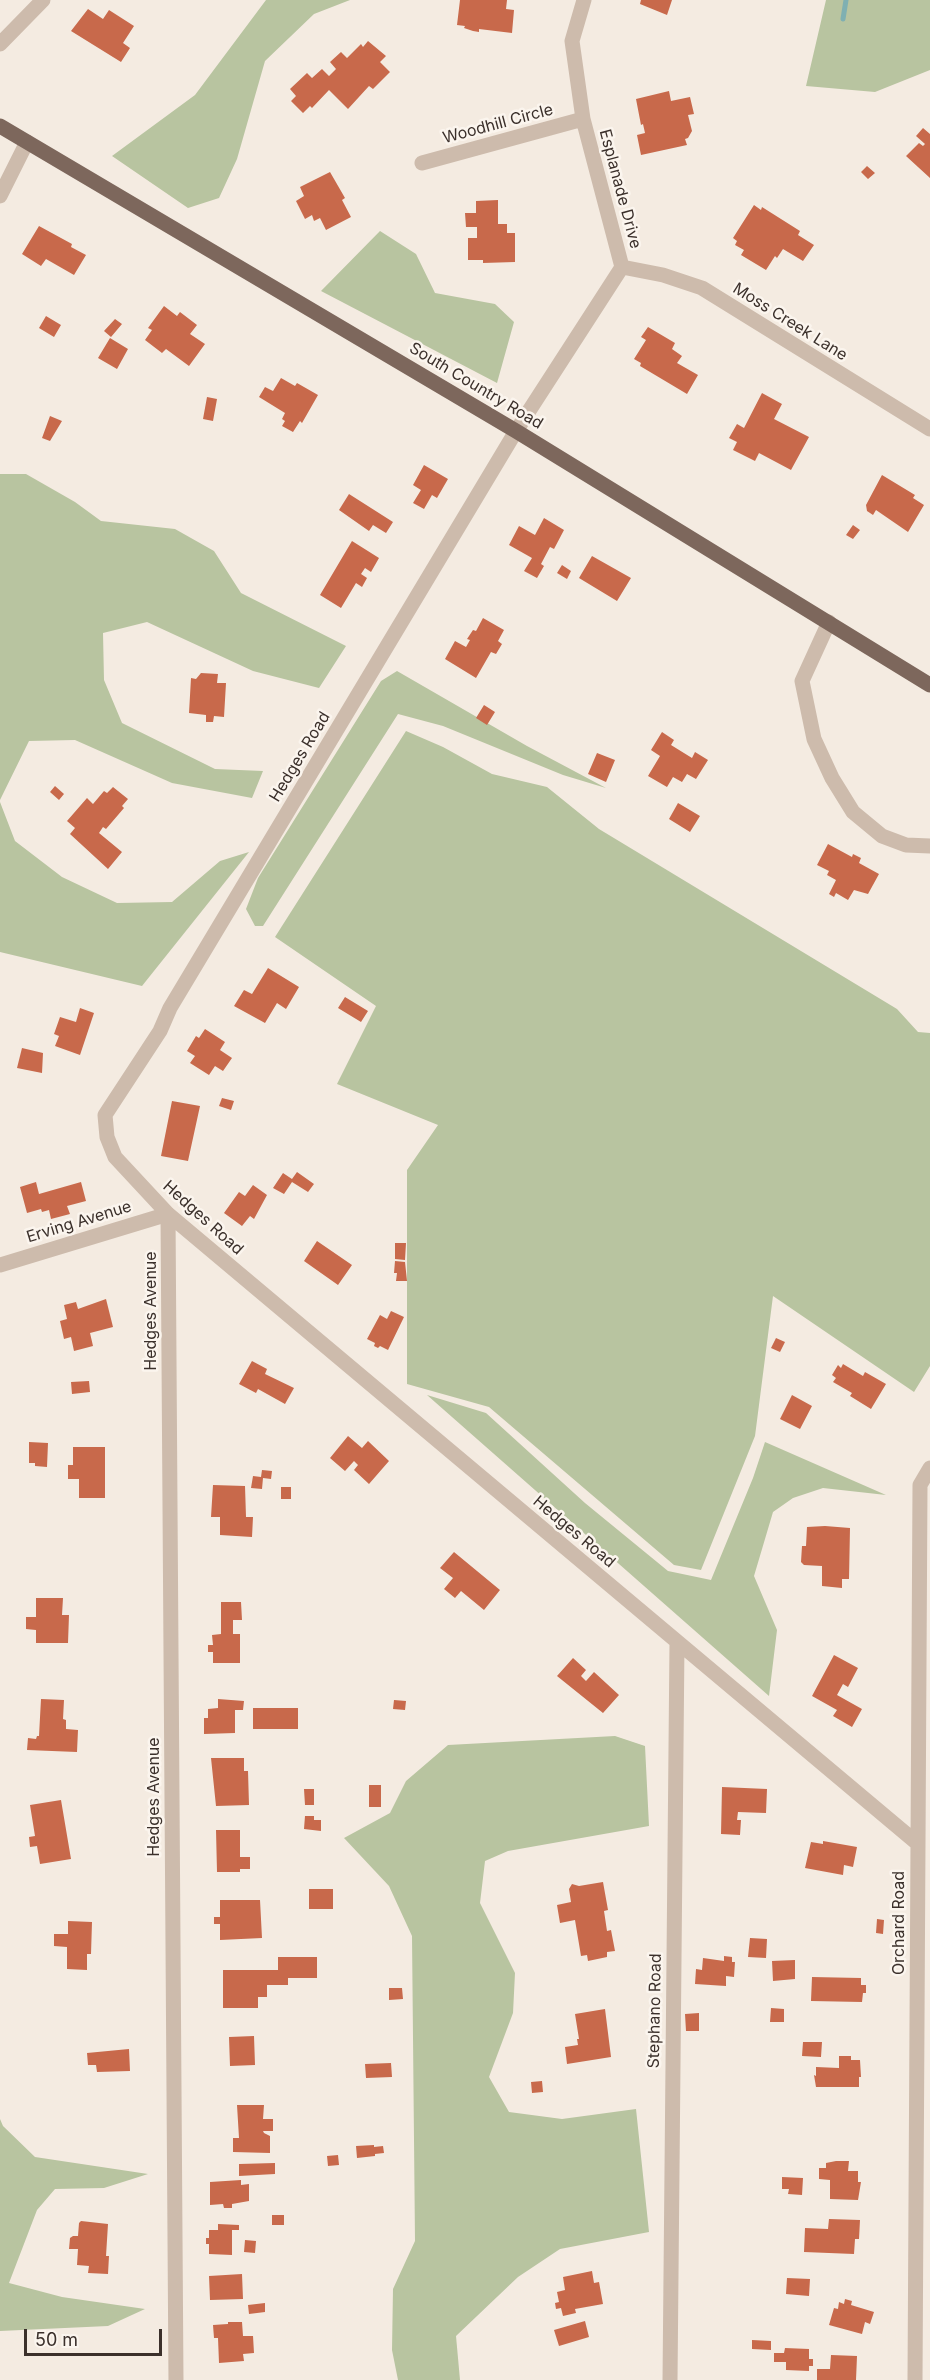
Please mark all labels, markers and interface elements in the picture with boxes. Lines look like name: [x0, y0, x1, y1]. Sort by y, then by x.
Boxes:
street label: Woodhill Circle: [441, 100, 555, 148]
street label: Esplanade Drive: [595, 127, 645, 251]
street label: Moss Creek Lane: [729, 279, 851, 365]
street label: South Country Road: [406, 339, 546, 433]
street label: Hedges Road: [266, 708, 334, 806]
street label: Hedges Road: [159, 1177, 247, 1259]
street label: Erving Avenue: [24, 1197, 134, 1247]
street label: Hedges Avenue: [141, 1251, 161, 1371]
street label: Hedges Road: [529, 1492, 619, 1572]
street label: Hedges Avenue: [144, 1737, 164, 1857]
street label: Orchard Road: [889, 1871, 909, 1975]
street label: Stephano Road: [644, 1953, 666, 2069]
scale bar: [27, 2317, 165, 2355]
text: 50 m: [35, 2329, 78, 2350]

